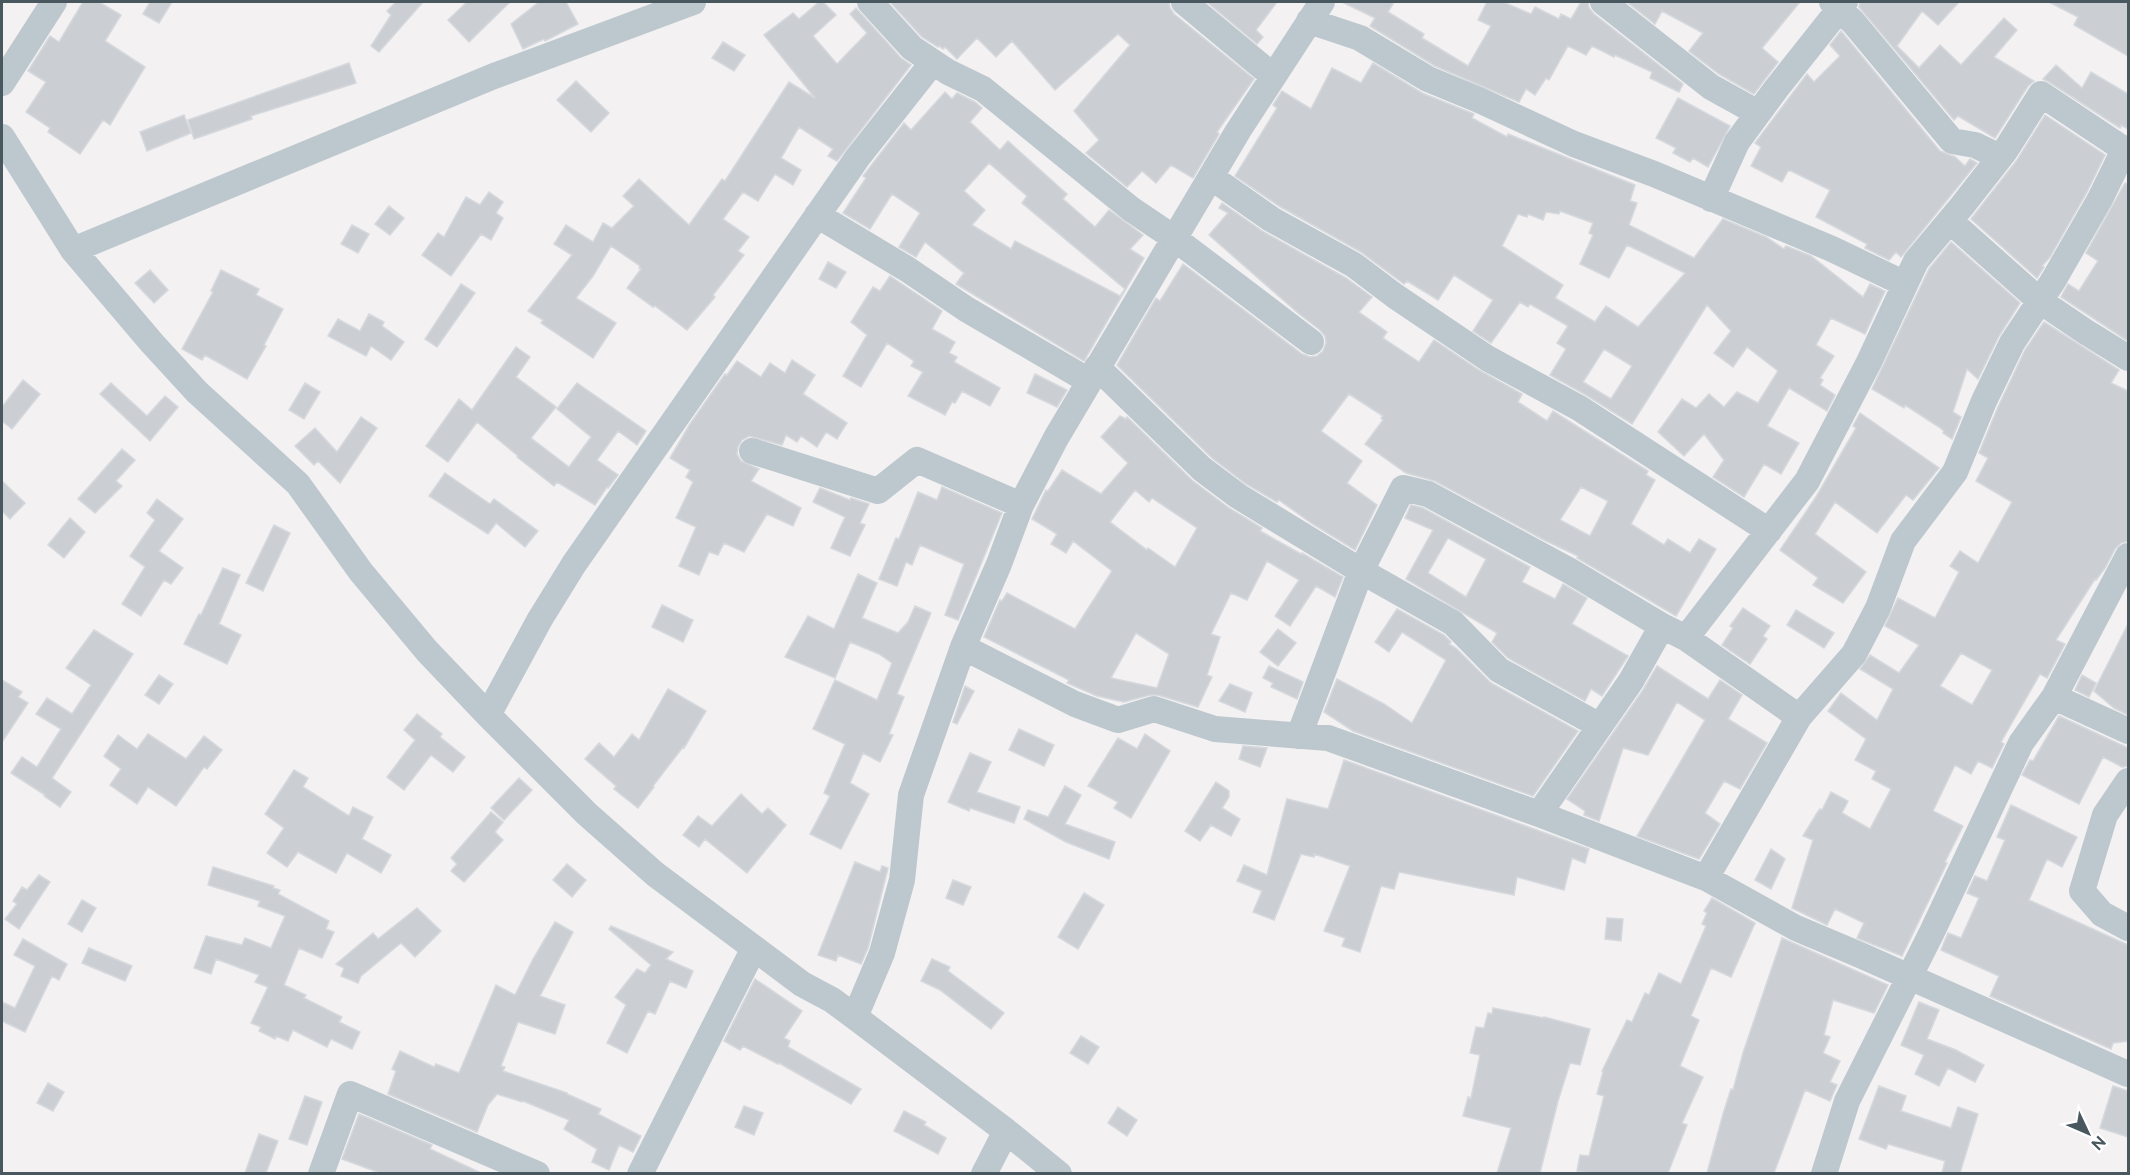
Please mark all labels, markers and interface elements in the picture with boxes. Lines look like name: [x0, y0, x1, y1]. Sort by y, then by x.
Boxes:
north arrow: [2058, 1103, 2118, 1163]
text: N: [2087, 1132, 2110, 1154]

